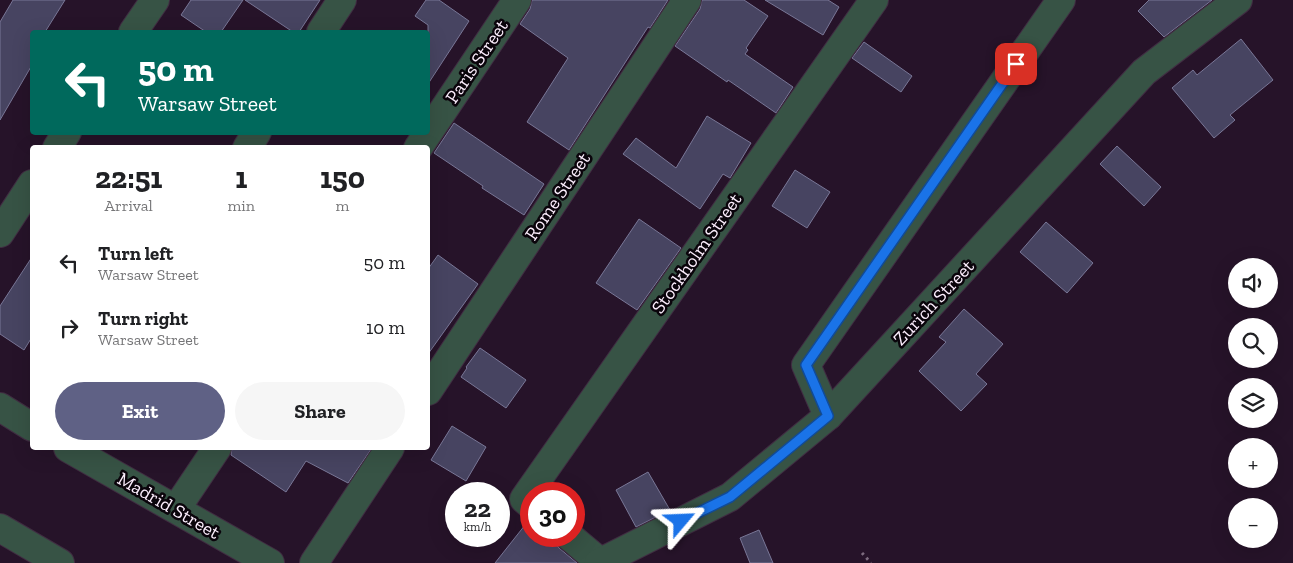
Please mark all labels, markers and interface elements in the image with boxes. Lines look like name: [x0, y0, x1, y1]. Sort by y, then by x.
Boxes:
street label: Paris Street: [440, 15, 513, 107]
pin: [995, 43, 1037, 85]
text: 50 m: [138, 48, 214, 90]
icon: left: [55, 50, 120, 115]
icon: arrive: [1002, 50, 1030, 78]
text: Warsaw Street: [138, 90, 277, 117]
street label: Rome Street: [520, 148, 595, 245]
text: 22:51: [95, 160, 162, 196]
text: 1: [235, 160, 247, 196]
text: 150: [320, 160, 365, 196]
street label: Stockholm Street: [646, 189, 746, 318]
text: Arrival: [105, 196, 153, 215]
text: min: [227, 196, 255, 215]
text: m: [336, 196, 349, 215]
text: Turn left: [98, 242, 173, 265]
icon: left: [55, 249, 83, 277]
text: 50 m: [364, 251, 405, 274]
street label: Zurich Street: [888, 255, 979, 350]
map controls: [1228, 258, 1278, 548]
button: sound: [1228, 258, 1278, 308]
text: Warsaw Street: [98, 265, 199, 284]
text: Turn right: [98, 307, 188, 330]
icon: right: [55, 314, 83, 342]
text: 10 m: [366, 316, 405, 339]
button: search: [1228, 318, 1278, 368]
text: Warsaw Street: [98, 330, 199, 349]
button: layers: [1228, 378, 1278, 428]
button: Exit: [55, 382, 225, 440]
button: Share: [235, 382, 405, 440]
button: +: [1228, 438, 1278, 488]
street label: Madrid Street: [114, 467, 224, 544]
speed limit sign: 30: [520, 482, 585, 547]
text: 22: [464, 493, 491, 523]
position arrow: [654, 494, 706, 546]
button: −: [1228, 498, 1278, 548]
text: km/h: [464, 520, 491, 534]

